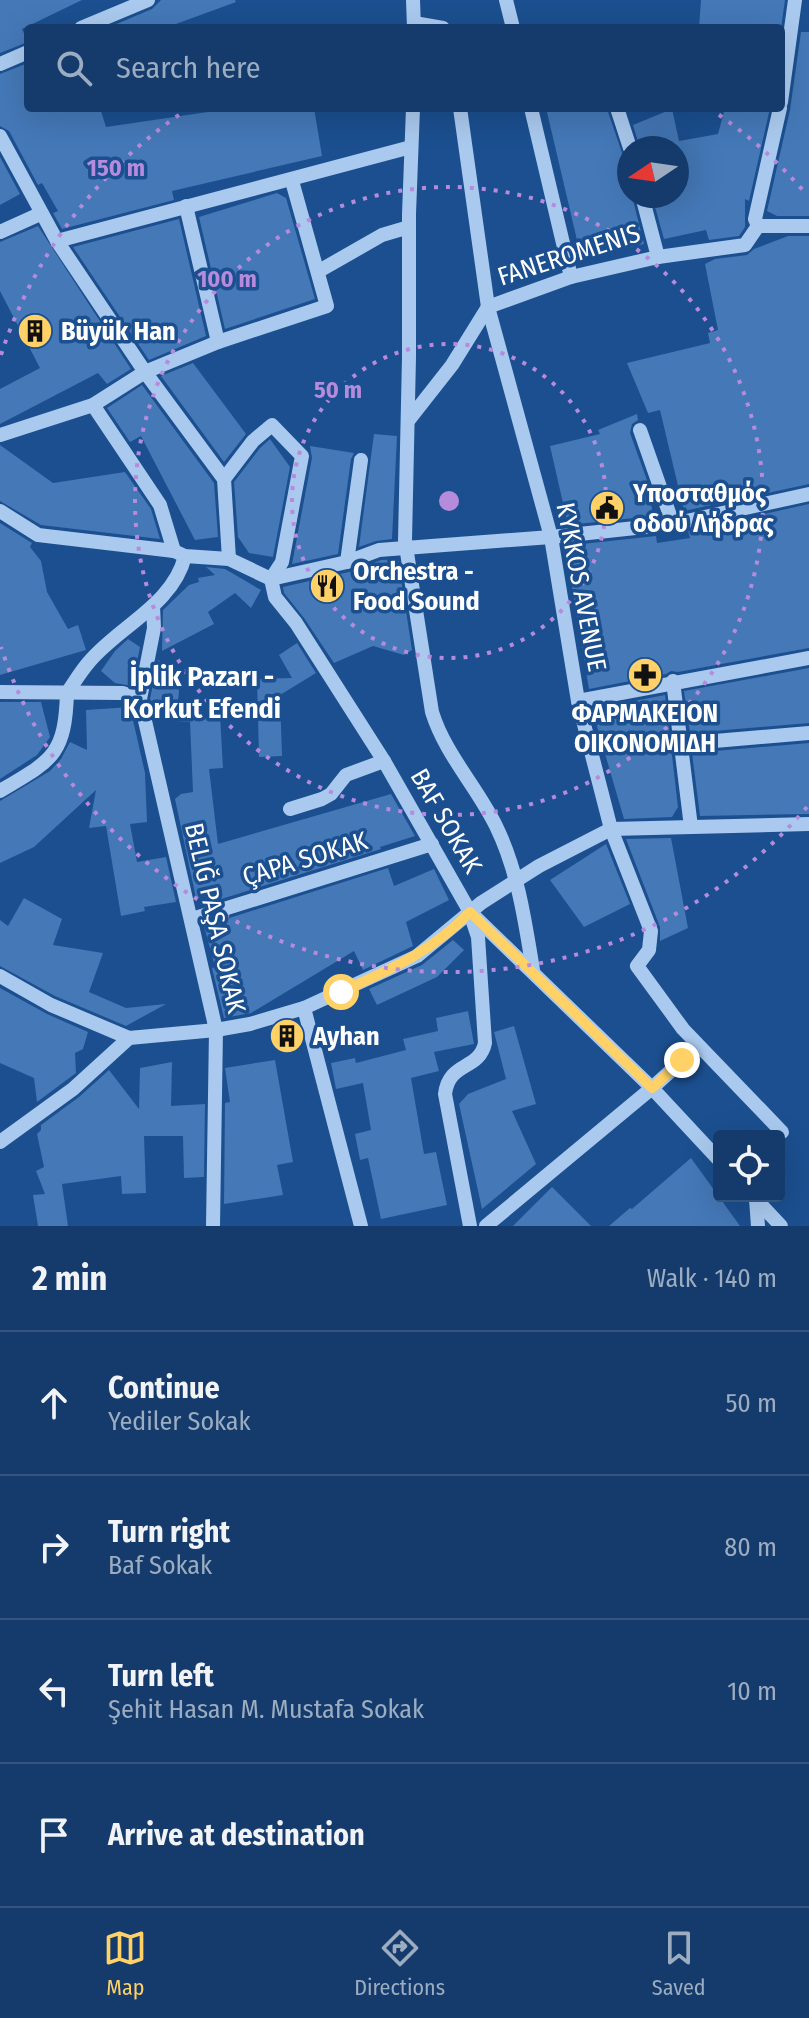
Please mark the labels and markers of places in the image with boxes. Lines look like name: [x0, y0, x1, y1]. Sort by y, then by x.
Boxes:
building icon: Büyük Han: [16, 312, 54, 350]
place label: Büyük Han: [61, 316, 176, 347]
place label: Υποσταθμός οδού Λήδρας: [632, 478, 775, 539]
centre of rings: [435, 487, 463, 515]
public building icon: Υποσταθμός οδού Λήδρας: [588, 489, 626, 527]
place label: Orchestra - Food Sound: [353, 556, 480, 617]
restaurant icon: Orchestra - Food Sound: [308, 567, 346, 605]
pharmacy icon: ΦΑΡΜΑΚΕΙΟΝ ΟΙΚΟΝΟΜΙΔΗ: [626, 656, 664, 694]
place label: ΦΑΡΜΑΚΕΙΟΝ ΟΙΚΟΝΟΜΙΔΗ: [572, 698, 718, 759]
building icon: Ayhan: [268, 1017, 306, 1055]
place label: Ayhan: [312, 1021, 380, 1052]

